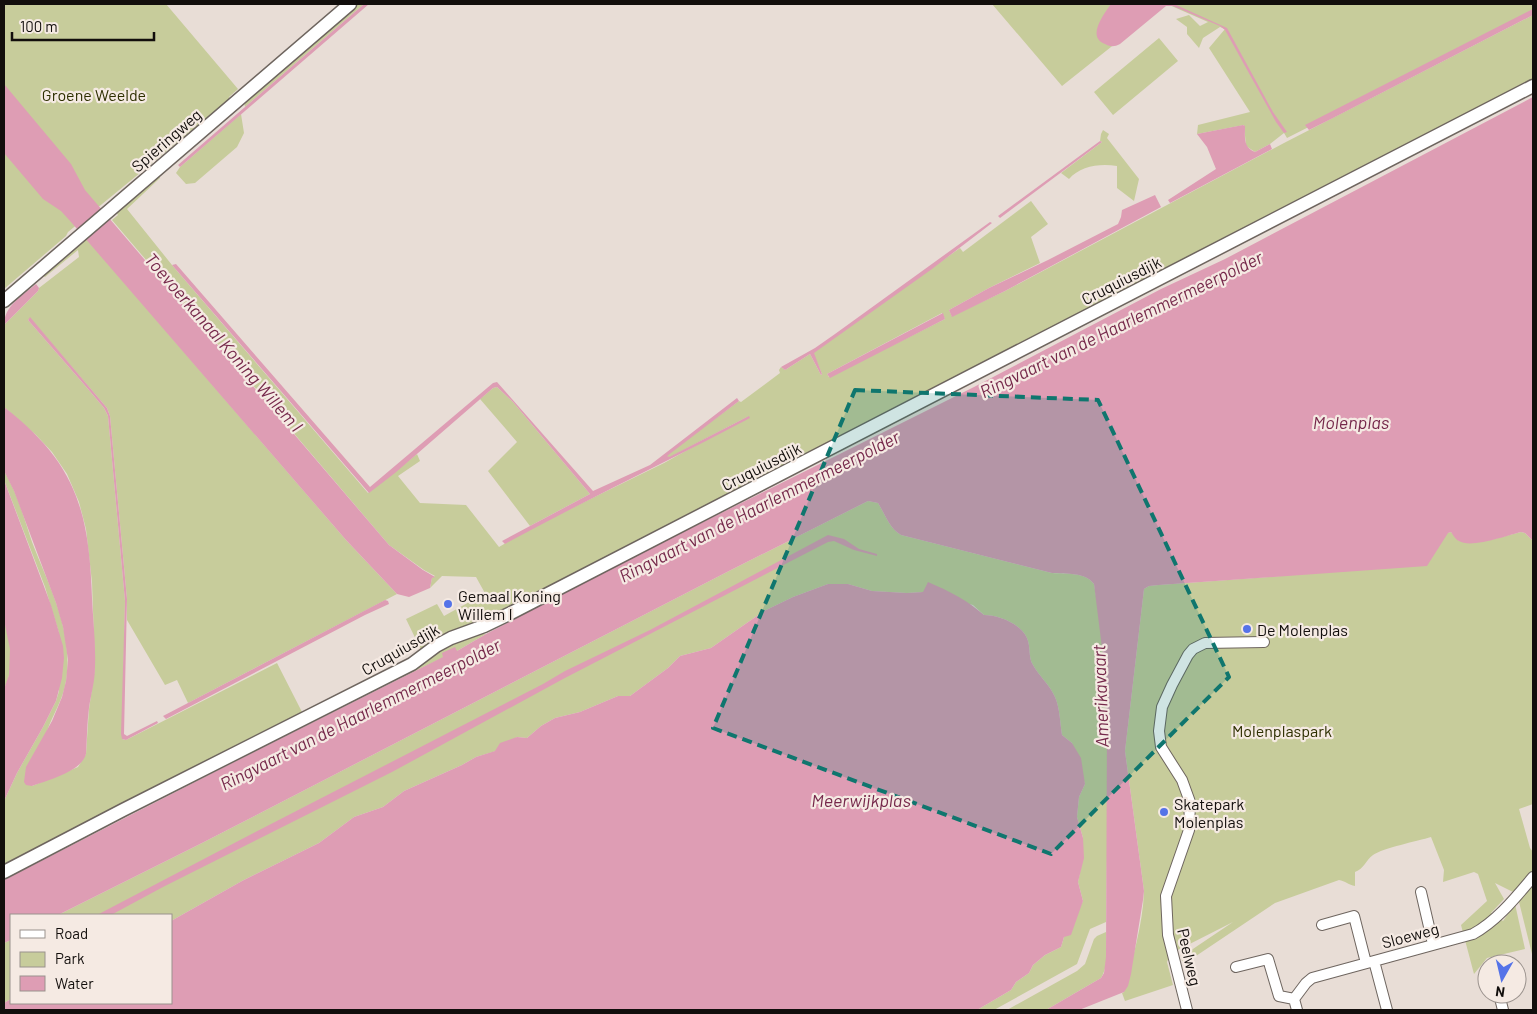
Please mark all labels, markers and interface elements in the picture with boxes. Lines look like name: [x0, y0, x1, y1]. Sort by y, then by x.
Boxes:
scale bar: [12, 10, 155, 42]
text: 100 m: [20, 17, 58, 35]
park label: Groene Weelde: [42, 85, 146, 104]
street label: Spieringweg: [127, 105, 205, 175]
water label: Ringvaart van de Haarlemmermeerpolder: [976, 245, 1267, 402]
water label: Toevoerkanaal Koning Willem I: [140, 248, 308, 436]
street label: Cruquiusdijk: [1078, 252, 1164, 308]
water label: Molenplas: [1313, 411, 1389, 433]
water label: Ringvaart van de Haarlemmermeerpolder: [615, 425, 904, 587]
street label: Cruquiusdijk: [718, 438, 804, 494]
place label: Gemaal Koning Willem I: [458, 586, 561, 623]
marker: Gemaal Koning Willem I: [442, 598, 454, 610]
street label: Cruquiusdijk: [358, 619, 442, 679]
place label: De Molenplas: [1257, 620, 1348, 639]
marker: De Molenplas: [1241, 623, 1253, 635]
water label: Ringvaart van de Haarlemmermeerpolder: [216, 633, 505, 795]
water label: Amerikavaart: [1087, 644, 1113, 748]
park label: Molenplaspark: [1232, 721, 1332, 740]
water label: Meerwijkplas: [811, 789, 911, 811]
place label: Skatepark Molenplas: [1174, 794, 1244, 831]
marker: Skatepark Molenplas: [1158, 806, 1170, 818]
legend: [10, 914, 172, 1004]
street label: Sloeweg: [1379, 918, 1441, 952]
text: Road: [55, 924, 88, 942]
street label: Peelweg: [1174, 926, 1206, 988]
text: Park: [55, 949, 85, 967]
north arrow: [1477, 954, 1527, 1004]
text: Water: [55, 974, 94, 992]
text: N: [1494, 983, 1506, 1001]

